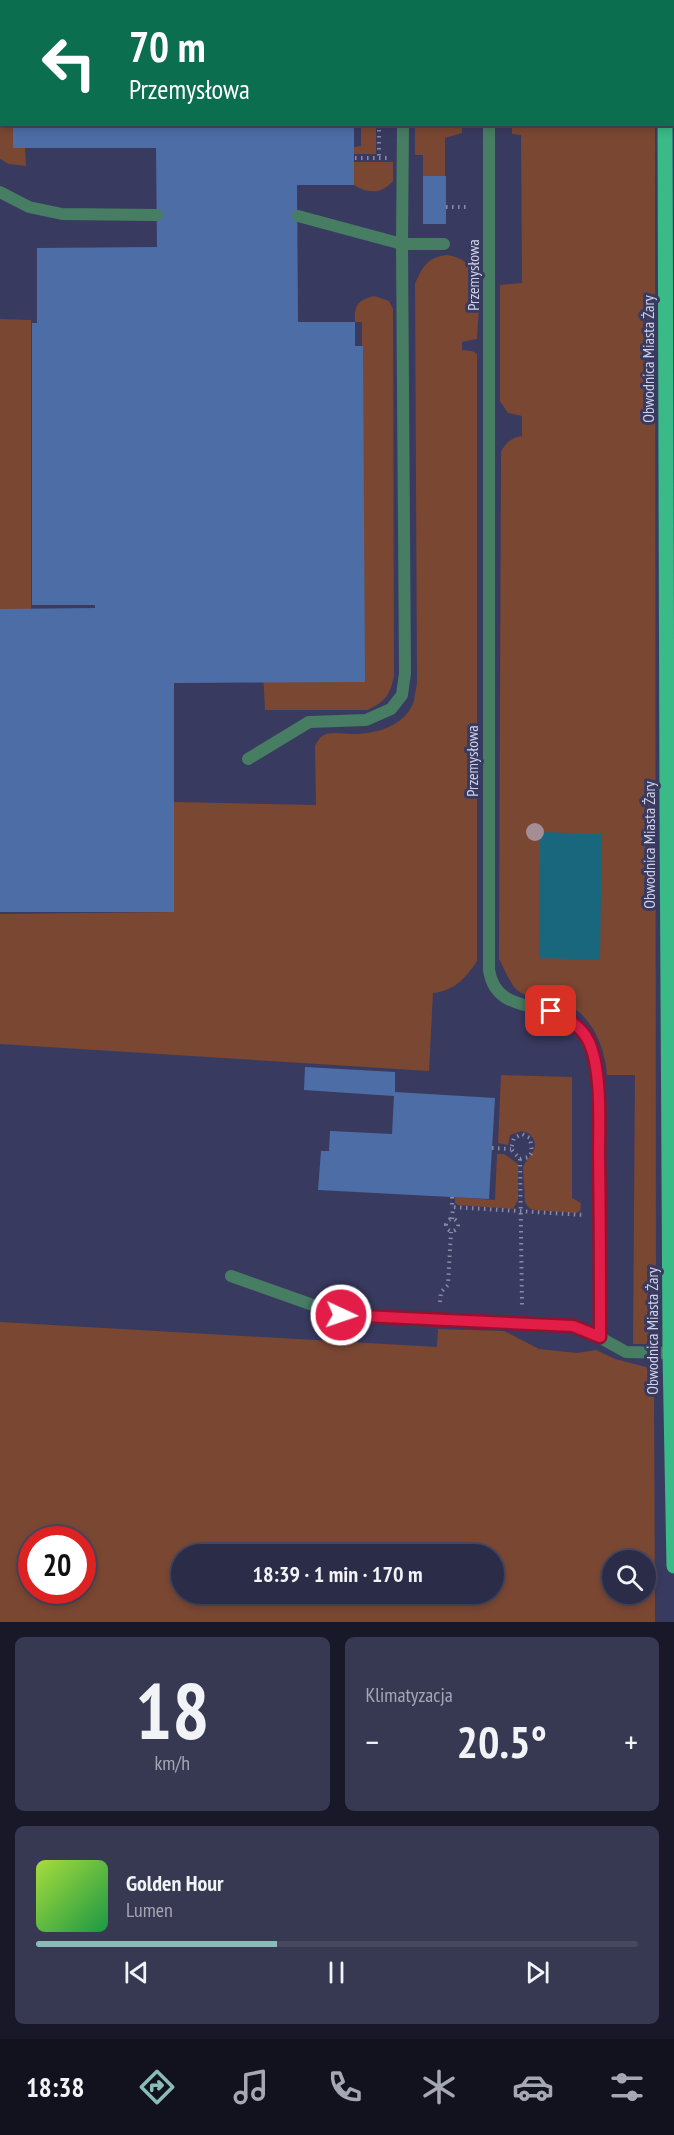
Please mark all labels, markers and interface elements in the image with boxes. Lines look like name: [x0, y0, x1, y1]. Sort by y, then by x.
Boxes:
text: 70 m: [129, 19, 206, 74]
icon: left: [30, 24, 108, 102]
text: Przemysłowa: [129, 72, 250, 106]
street label: Przemysłowa: [463, 239, 483, 311]
street label: Obwodnica Miasta Żary: [638, 295, 658, 423]
street label: Przemysłowa: [462, 725, 482, 797]
street label: Obwodnica Miasta Żary: [639, 781, 659, 909]
pin: [525, 985, 576, 1036]
icon: arrive: [534, 994, 567, 1027]
street label: Obwodnica Miasta Żary: [642, 1267, 662, 1395]
position arrow: [309, 1283, 373, 1347]
speed limit sign: 20: [18, 1526, 96, 1604]
map controls: [602, 1550, 656, 1604]
button: search: [602, 1550, 656, 1604]
text: 18:39 · 1 min · 170 m: [252, 1560, 423, 1588]
text: 18: [135, 1660, 210, 1761]
text: Klimatyzacja: [366, 1682, 453, 1708]
text: 20.5°: [457, 1712, 547, 1770]
text: −: [366, 1720, 379, 1763]
text: +: [624, 1720, 638, 1763]
text: km/h: [155, 1750, 190, 1776]
text: Golden Hour: [126, 1869, 224, 1897]
text: Lumen: [126, 1897, 173, 1923]
icon: previous: [120, 1956, 153, 1989]
icon: pause: [320, 1956, 353, 1989]
icon: next: [521, 1956, 554, 1989]
icon: directions: [136, 2066, 178, 2108]
icon: music: [230, 2066, 272, 2108]
icon: phone: [324, 2066, 366, 2108]
icon: climate: [418, 2066, 460, 2108]
icon: car: [512, 2066, 554, 2108]
icon: filters: [606, 2066, 648, 2108]
text: 18:38: [26, 2070, 84, 2104]

